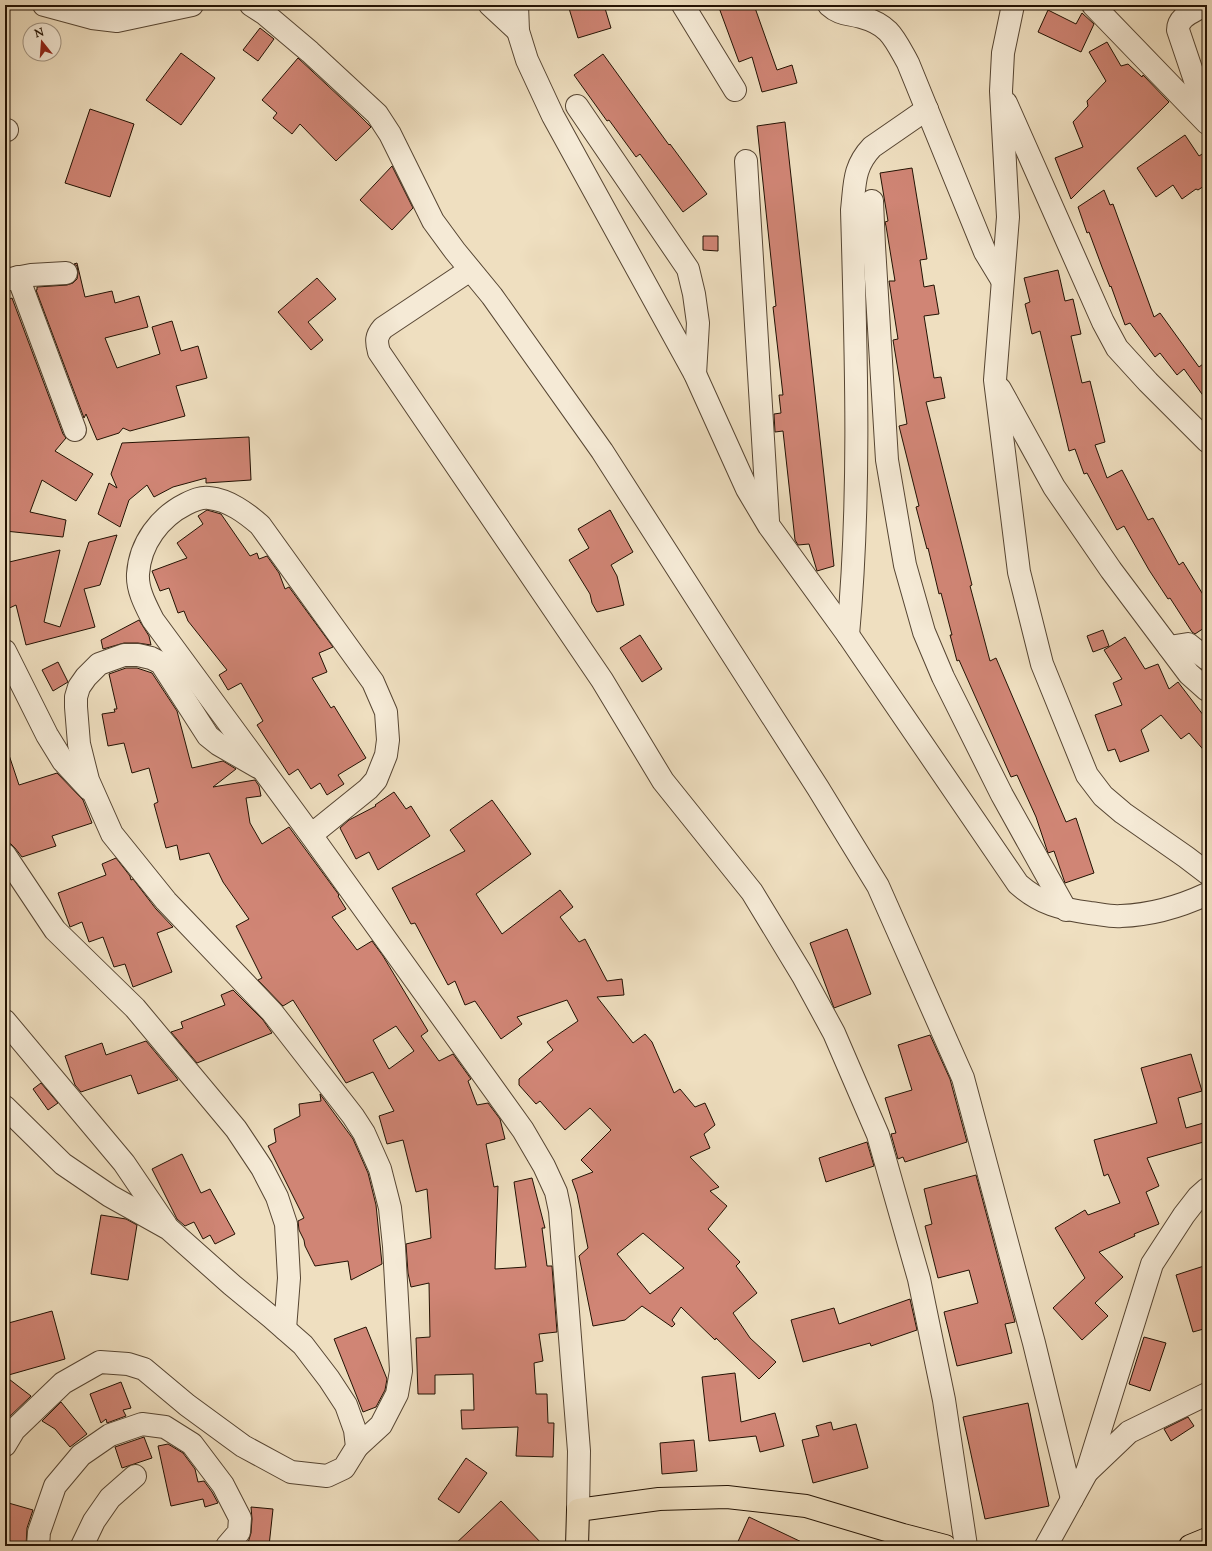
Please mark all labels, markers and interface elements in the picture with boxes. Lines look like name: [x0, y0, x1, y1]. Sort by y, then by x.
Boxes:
north arrow: [22, 22, 62, 62]
text: N: [32, 24, 46, 43]

